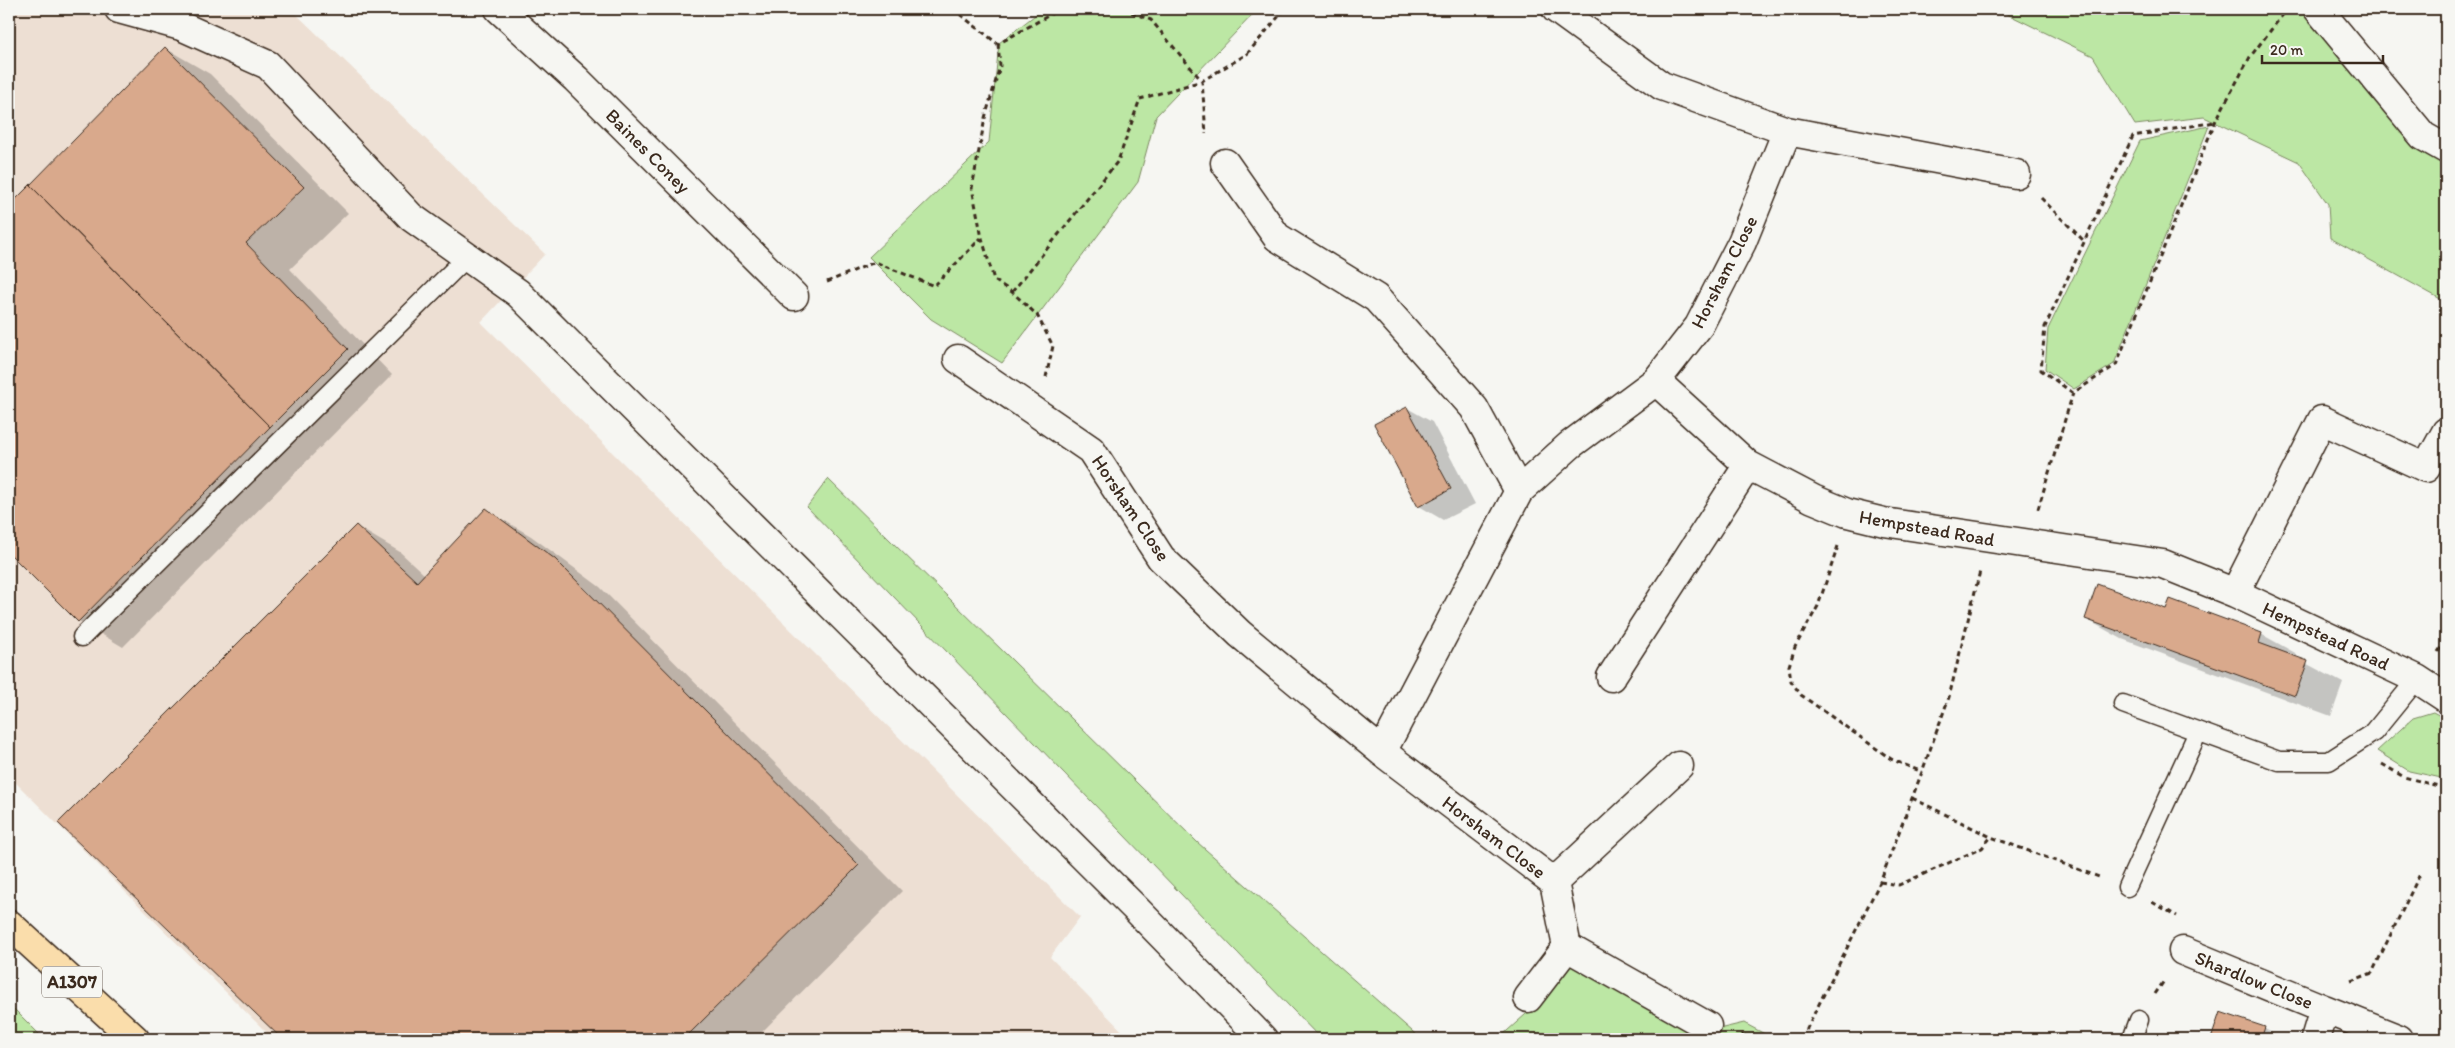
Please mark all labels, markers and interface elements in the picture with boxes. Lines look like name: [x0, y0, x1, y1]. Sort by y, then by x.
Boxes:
scale bar: [2262, 32, 2384, 64]
text: 20 m: [2270, 41, 2304, 59]
street label: Baines Coney: [601, 104, 695, 198]
street label: Horsham Close: [1686, 212, 1762, 332]
street label: Horsham Close: [1087, 450, 1175, 566]
street label: Hempstead Road: [1857, 505, 1997, 551]
street label: Hempstead Road: [2259, 597, 2394, 676]
street label: Horsham Close: [1438, 791, 1550, 883]
street label: Shardlow Close: [2192, 946, 2316, 1014]
road number: A1307: [42, 966, 102, 998]

